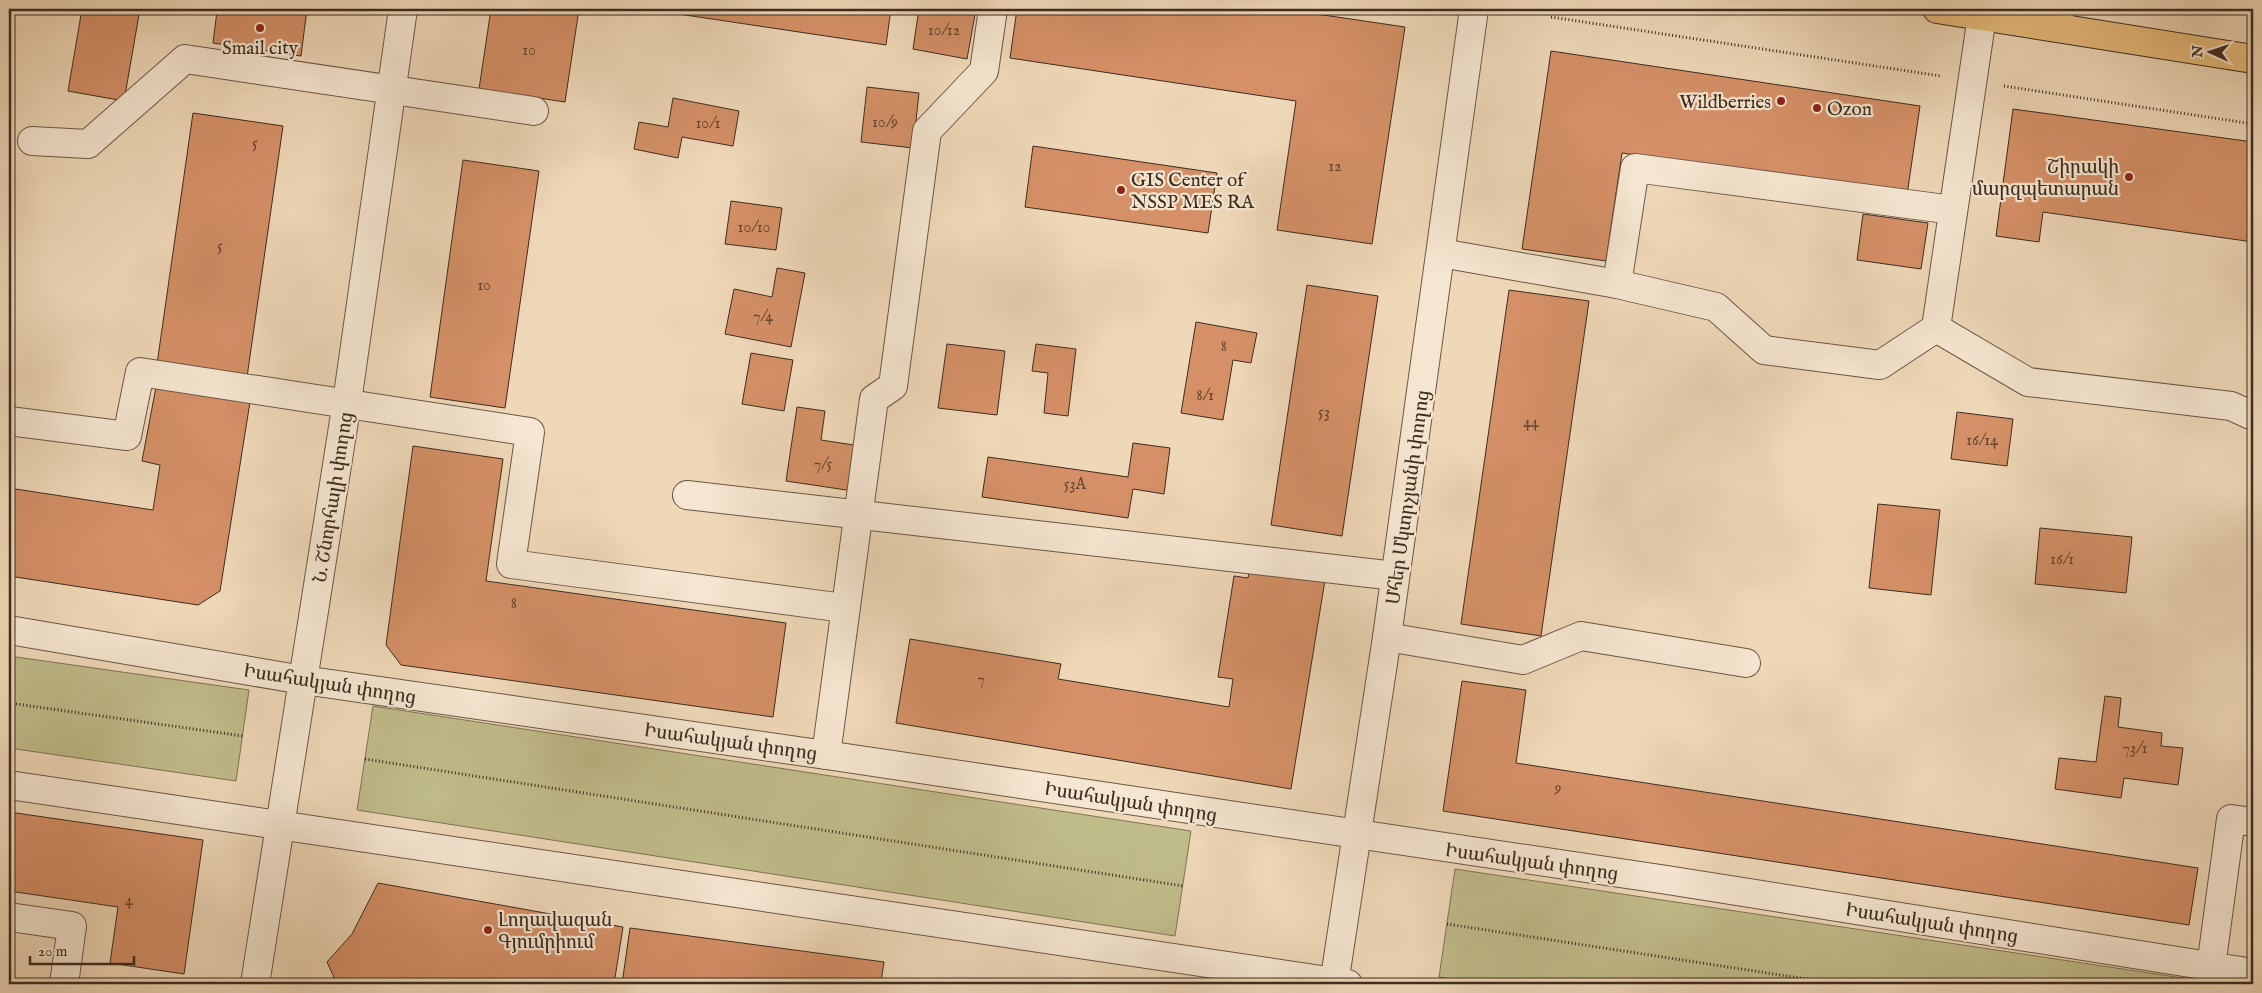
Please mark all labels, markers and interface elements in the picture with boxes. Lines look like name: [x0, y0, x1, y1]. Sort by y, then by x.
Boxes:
house number: 10/12: [928, 21, 960, 41]
marker: Smail city: [254, 22, 266, 34]
north arrow: [2184, 28, 2234, 78]
place label: Smail city: [222, 37, 299, 61]
house number: 10: [522, 41, 536, 61]
text: N: [2189, 45, 2207, 59]
place label: Wildberries: [1679, 91, 1771, 115]
marker: Wildberries: [1775, 95, 1787, 107]
place label: Ozon: [1827, 98, 1872, 122]
marker: Ozon: [1811, 102, 1823, 114]
house number: 10/9: [872, 113, 898, 133]
house number: 10/1: [695, 114, 721, 134]
house number: 5: [252, 134, 258, 154]
place label: Շիրակի մարզպետարան: [1972, 156, 2119, 202]
house number: 12: [1328, 157, 1342, 177]
place label: GIS Center of NSSP MES RA: [1131, 169, 1255, 215]
marker: Շիրակի մարզպետարան: [2123, 171, 2135, 183]
marker: GIS Center of NSSP MES RA: [1115, 184, 1127, 196]
house number: 10/10: [738, 218, 771, 238]
house number: 5: [217, 237, 223, 257]
house number: 10: [477, 276, 491, 296]
house number: 7/4: [753, 307, 773, 327]
house number: 8: [1221, 337, 1227, 357]
house number: 8/1: [1196, 386, 1214, 406]
street label: Մհեր Մկտրչյանի փողոց: [1382, 388, 1436, 606]
house number: 53: [1318, 403, 1330, 423]
street label: Ն. Շնորհալի փողոց: [309, 410, 359, 584]
house number: 44: [1523, 413, 1539, 433]
house number: 16/14: [1966, 431, 1998, 451]
house number: 7/5: [814, 455, 833, 475]
house number: 53A: [1064, 475, 1087, 495]
house number: 16/1: [2050, 550, 2074, 570]
house number: 8: [511, 594, 517, 614]
street label: Իսահակյան փողոց: [242, 659, 418, 710]
house number: 7: [977, 670, 985, 690]
street label: Իսահակյան փողոց: [643, 719, 819, 767]
house number: 73/1: [2123, 739, 2147, 759]
street label: Իսահակյան փողոց: [1043, 777, 1219, 828]
house number: 9: [1554, 779, 1562, 799]
street label: Իսահակյան փողոց: [1444, 839, 1620, 887]
house number: 4: [125, 891, 133, 911]
street label: Իսահակյան փողոց: [1844, 898, 2020, 949]
place label: Լողավազան Գյումրիում: [498, 909, 612, 955]
marker: Լողավազան Գյումրիում: [482, 924, 494, 936]
scale bar: [30, 933, 134, 965]
text: 20 m: [38, 942, 68, 961]

